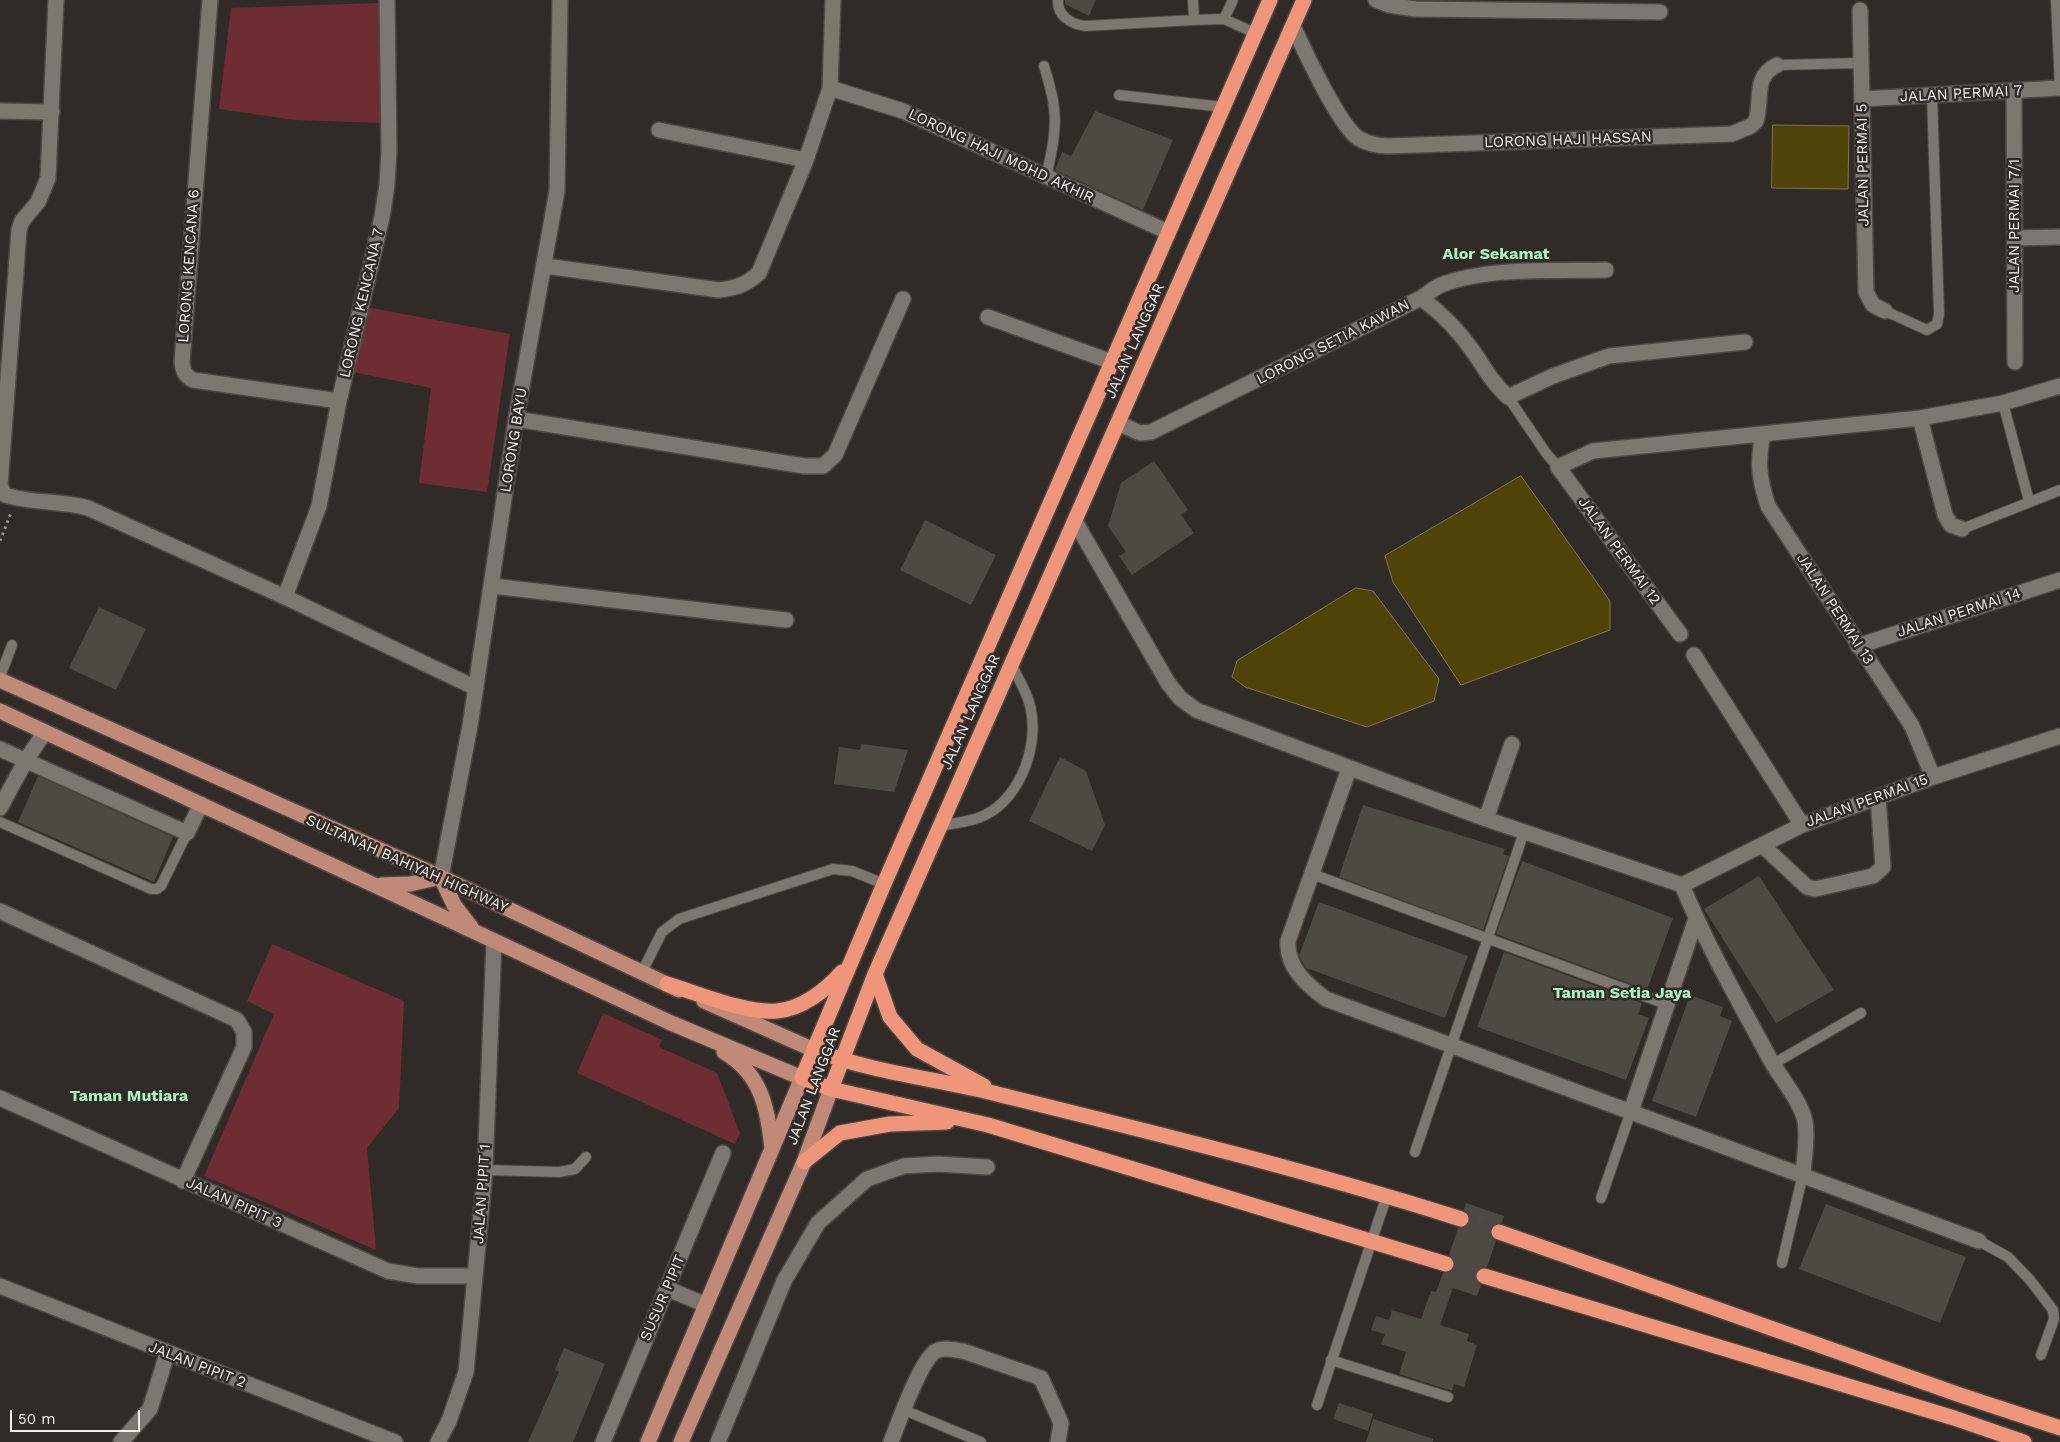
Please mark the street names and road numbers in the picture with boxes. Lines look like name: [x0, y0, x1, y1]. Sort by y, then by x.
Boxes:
street label: JALAN PERMAI 7: [1899, 82, 2023, 106]
street label: JALAN PERMAI 5: [1853, 103, 1873, 227]
street label: LORONG HAJI MOHD AKHIR: [905, 105, 1097, 207]
street label: LORONG HAJI HASSAN: [1484, 128, 1652, 152]
street label: JALAN PERMAI 7/1: [2006, 159, 2024, 293]
street label: LORONG KENCANA 6: [175, 189, 203, 343]
street label: LORONG KENCANA 7: [336, 226, 388, 380]
street label: JALAN LANGGAR: [1101, 280, 1169, 402]
street label: LORONG SETIA KAWAN: [1253, 296, 1413, 388]
street label: LORONG BAYU: [497, 386, 531, 494]
street label: JALAN PERMAI 12: [1574, 494, 1664, 608]
street label: JALAN PERMAI 13: [1792, 550, 1878, 668]
street label: JALAN PERMAI 14: [1895, 585, 2023, 641]
street label: JALAN LANGGAR: [937, 651, 1005, 773]
street label: JALAN PERMAI 15: [1804, 771, 1930, 831]
street label: SULTANAH BAHIYAH HIGHWAY: [303, 811, 511, 917]
street label: JALAN LANGGAR: [783, 1025, 845, 1147]
street label: JALAN PIPIT 1: [470, 1143, 494, 1245]
street label: JALAN PIPIT 3: [183, 1174, 285, 1232]
street label: SUSUR PIPIT: [637, 1252, 689, 1344]
street label: JALAN PIPIT 2: [146, 1338, 248, 1392]

